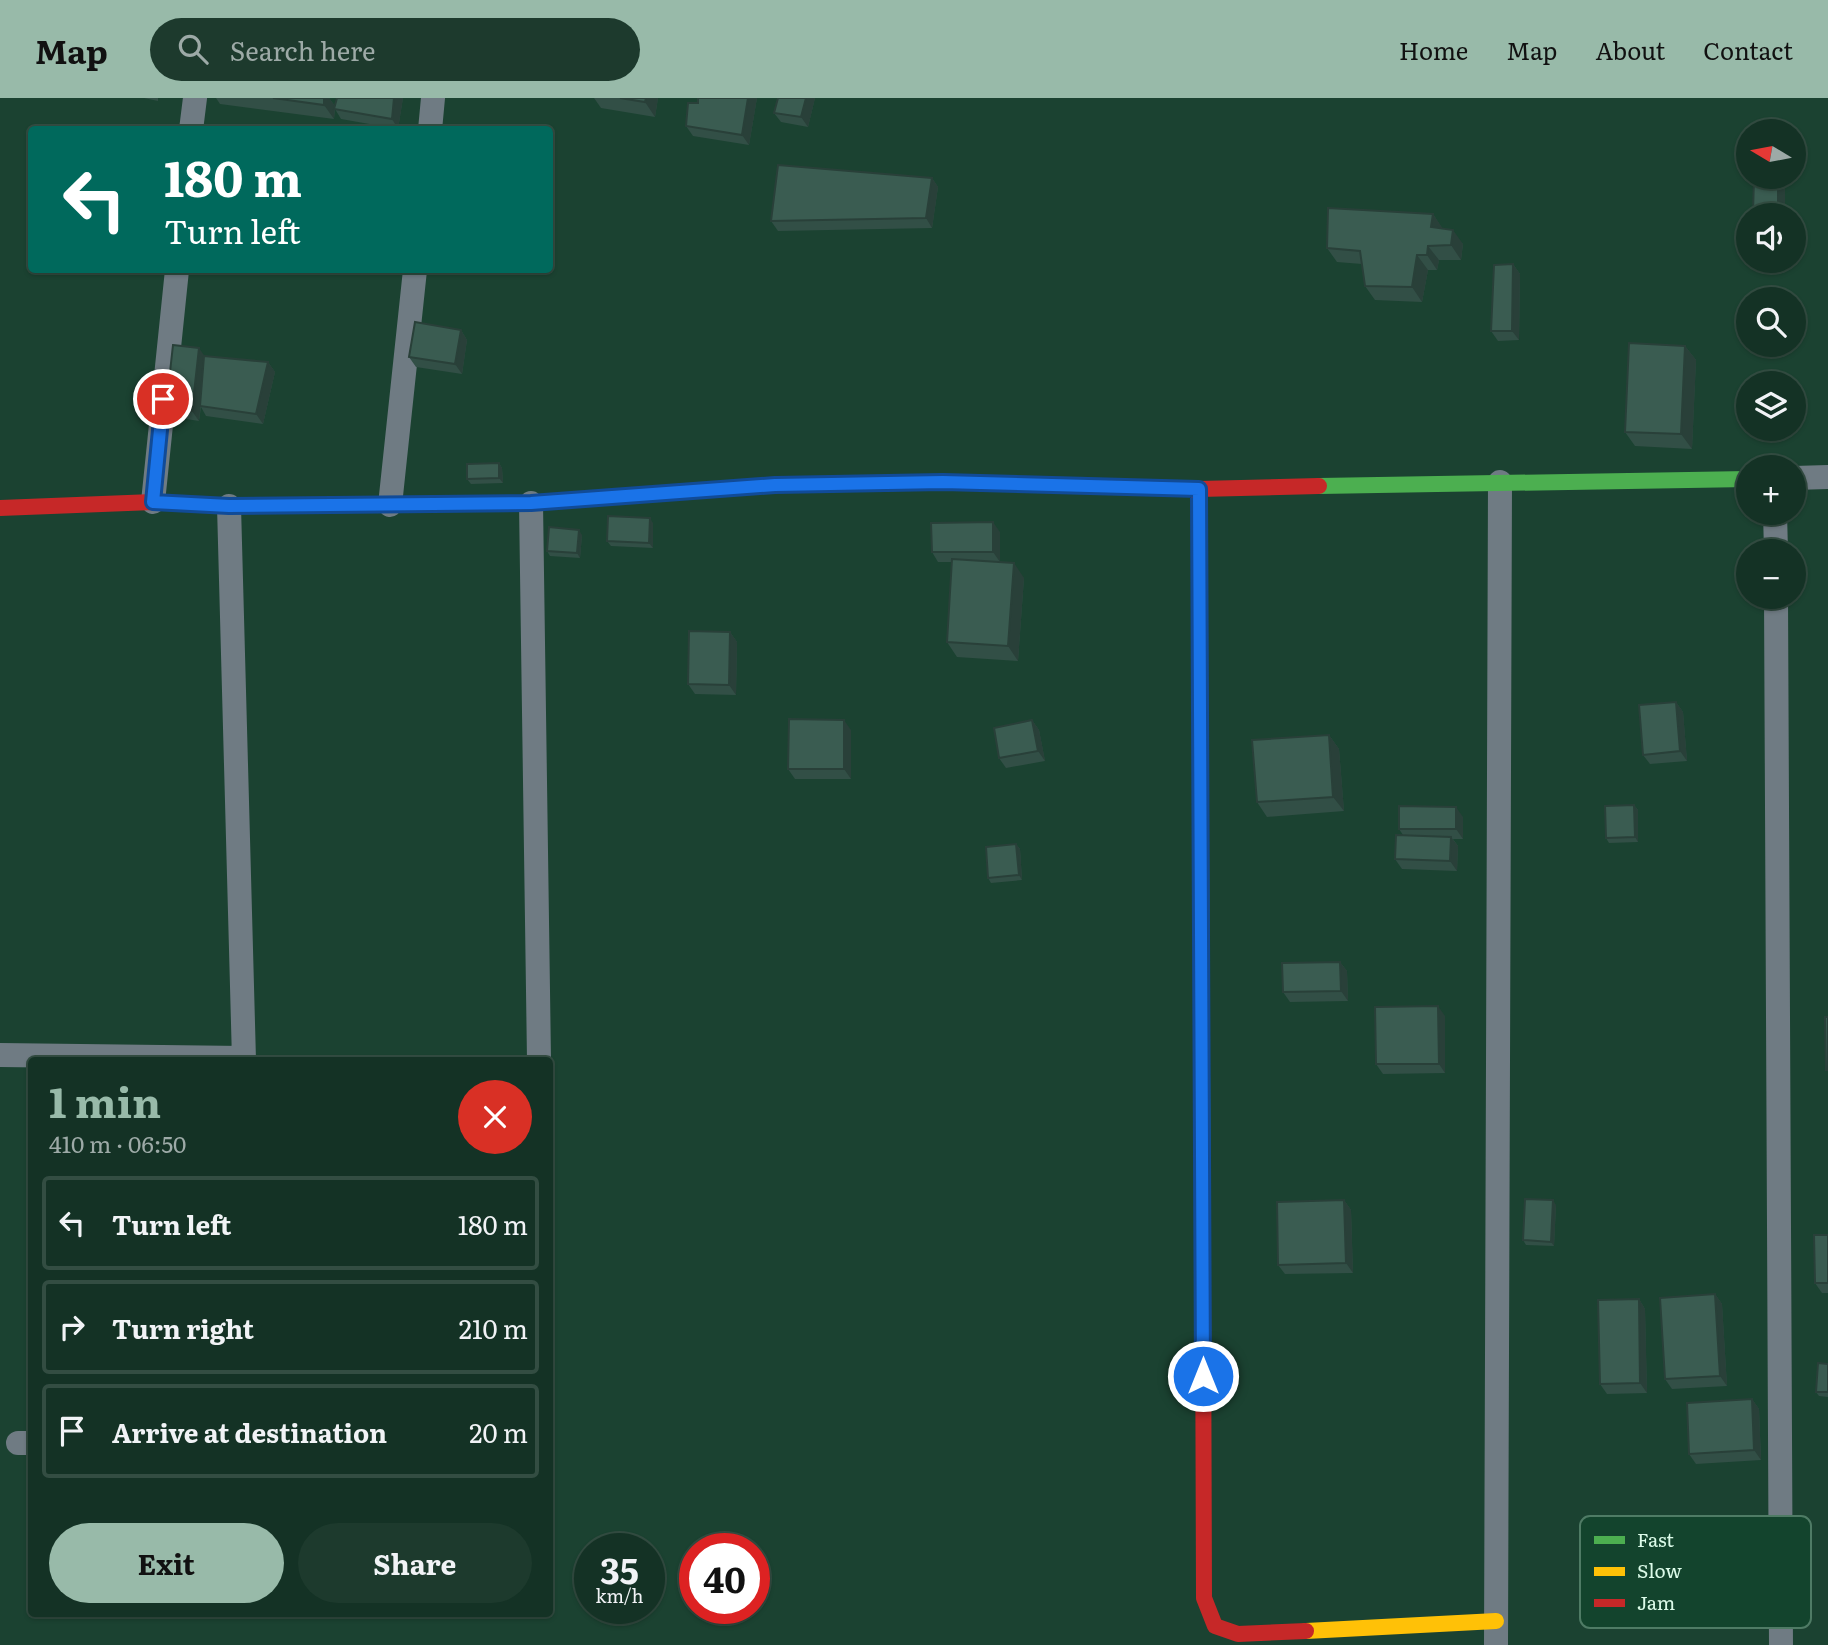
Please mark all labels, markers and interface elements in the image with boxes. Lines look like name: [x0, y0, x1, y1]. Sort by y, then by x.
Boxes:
search box: [150, 18, 640, 81]
text: Map: [35, 25, 108, 74]
icon: search: [174, 30, 212, 68]
text: Search here: [230, 30, 376, 69]
text: Home: [1399, 32, 1468, 67]
text: Map: [1506, 32, 1557, 67]
text: About: [1595, 32, 1665, 67]
text: Contact: [1703, 32, 1793, 67]
north arrow: [1736, 119, 1806, 189]
map controls: [1736, 119, 1806, 609]
text: 180 m: [164, 139, 302, 212]
icon: left: [49, 154, 140, 245]
button: sound: [1736, 203, 1806, 273]
text: Turn left: [164, 206, 301, 254]
button: search: [1736, 287, 1806, 357]
pin: [133, 369, 193, 429]
button: layers: [1736, 371, 1806, 441]
icon: arrive: [144, 380, 182, 418]
button: +: [1736, 455, 1806, 525]
button: −: [1736, 539, 1806, 609]
text: 1 min: [49, 1069, 161, 1131]
button: close: [458, 1080, 532, 1154]
text: 410 m · 06:50: [49, 1126, 186, 1160]
icon: left: [53, 1204, 91, 1242]
text: Turn left: [112, 1204, 231, 1243]
text: 180 m: [458, 1204, 528, 1243]
icon: right: [53, 1308, 91, 1346]
text: Turn right: [112, 1308, 254, 1347]
text: 210 m: [459, 1308, 528, 1347]
position arrow: [1166, 1339, 1240, 1413]
icon: arrive: [53, 1412, 91, 1450]
text: Arrive at destination: [112, 1412, 387, 1451]
text: 20 m: [469, 1412, 528, 1451]
legend: [1580, 1516, 1811, 1628]
button: Exit: [49, 1523, 284, 1603]
button: Share: [298, 1523, 532, 1603]
text: Fast: [1637, 1525, 1674, 1553]
speed limit sign: 40: [679, 1533, 770, 1624]
text: 35: [600, 1543, 639, 1595]
text: Slow: [1637, 1556, 1682, 1584]
text: km/h: [596, 1582, 643, 1609]
text: Jam: [1637, 1588, 1675, 1616]

